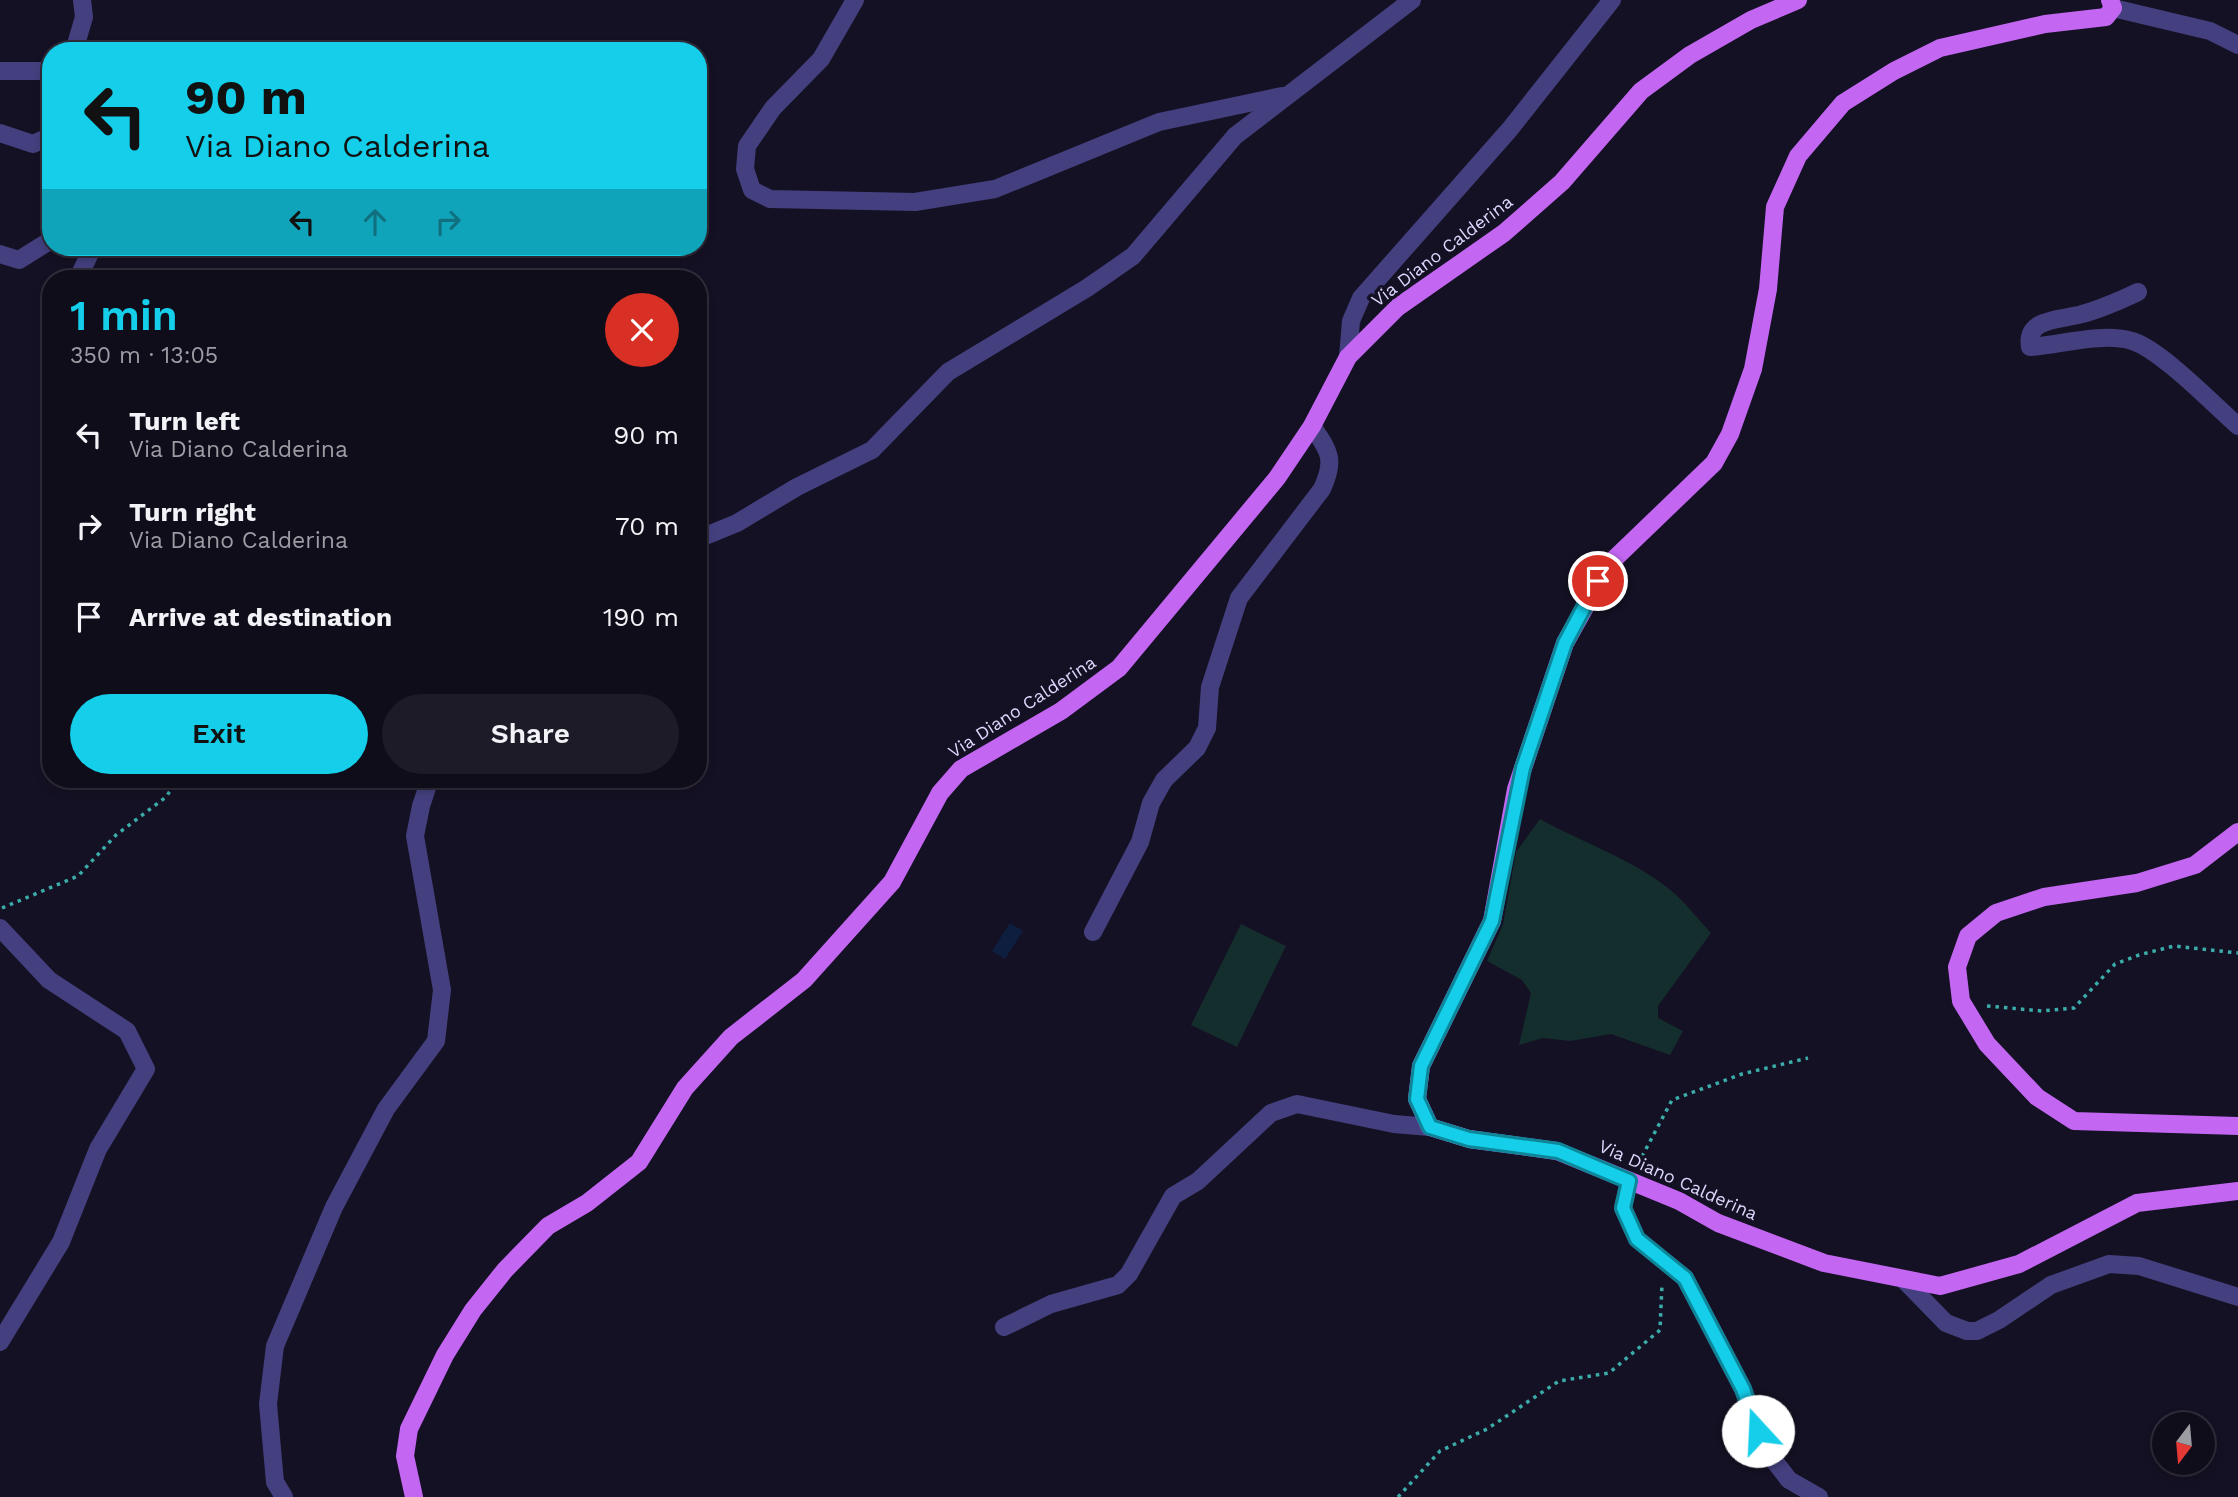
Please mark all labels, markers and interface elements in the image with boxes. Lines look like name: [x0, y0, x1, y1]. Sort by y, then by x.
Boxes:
text: 90 m: [185, 68, 307, 126]
icon: left: [70, 70, 161, 161]
text: Via Diano Calderina: [185, 127, 490, 165]
street label: Via Diano Calderina: [1367, 191, 1517, 311]
icon: left: [283, 203, 321, 241]
icon: ahead: [356, 203, 394, 241]
icon: right: [429, 203, 467, 241]
text: 1 min: [70, 291, 178, 340]
button: close: [605, 293, 679, 367]
text: 350 m · 13:05: [70, 342, 218, 369]
text: Turn left: [129, 406, 240, 436]
icon: left: [70, 416, 108, 454]
text: 90 m: [613, 420, 679, 450]
text: Via Diano Calderina: [129, 436, 348, 463]
text: Turn right: [129, 497, 256, 527]
icon: right: [70, 507, 108, 545]
text: 70 m: [615, 511, 679, 541]
text: Via Diano Calderina: [129, 527, 348, 554]
pin: [1568, 551, 1628, 611]
icon: arrive: [1579, 562, 1617, 600]
icon: arrive: [70, 598, 108, 636]
text: Arrive at destination: [129, 602, 392, 632]
text: 190 m: [603, 602, 679, 632]
street label: Via Diano Calderina: [944, 651, 1099, 762]
button: Exit: [70, 694, 368, 774]
button: Share: [382, 694, 679, 774]
street label: Via Diano Calderina: [1596, 1135, 1761, 1224]
position arrow: [1721, 1394, 1795, 1468]
north arrow: [2152, 1412, 2216, 1475]
map controls: [2152, 1412, 2215, 1475]

